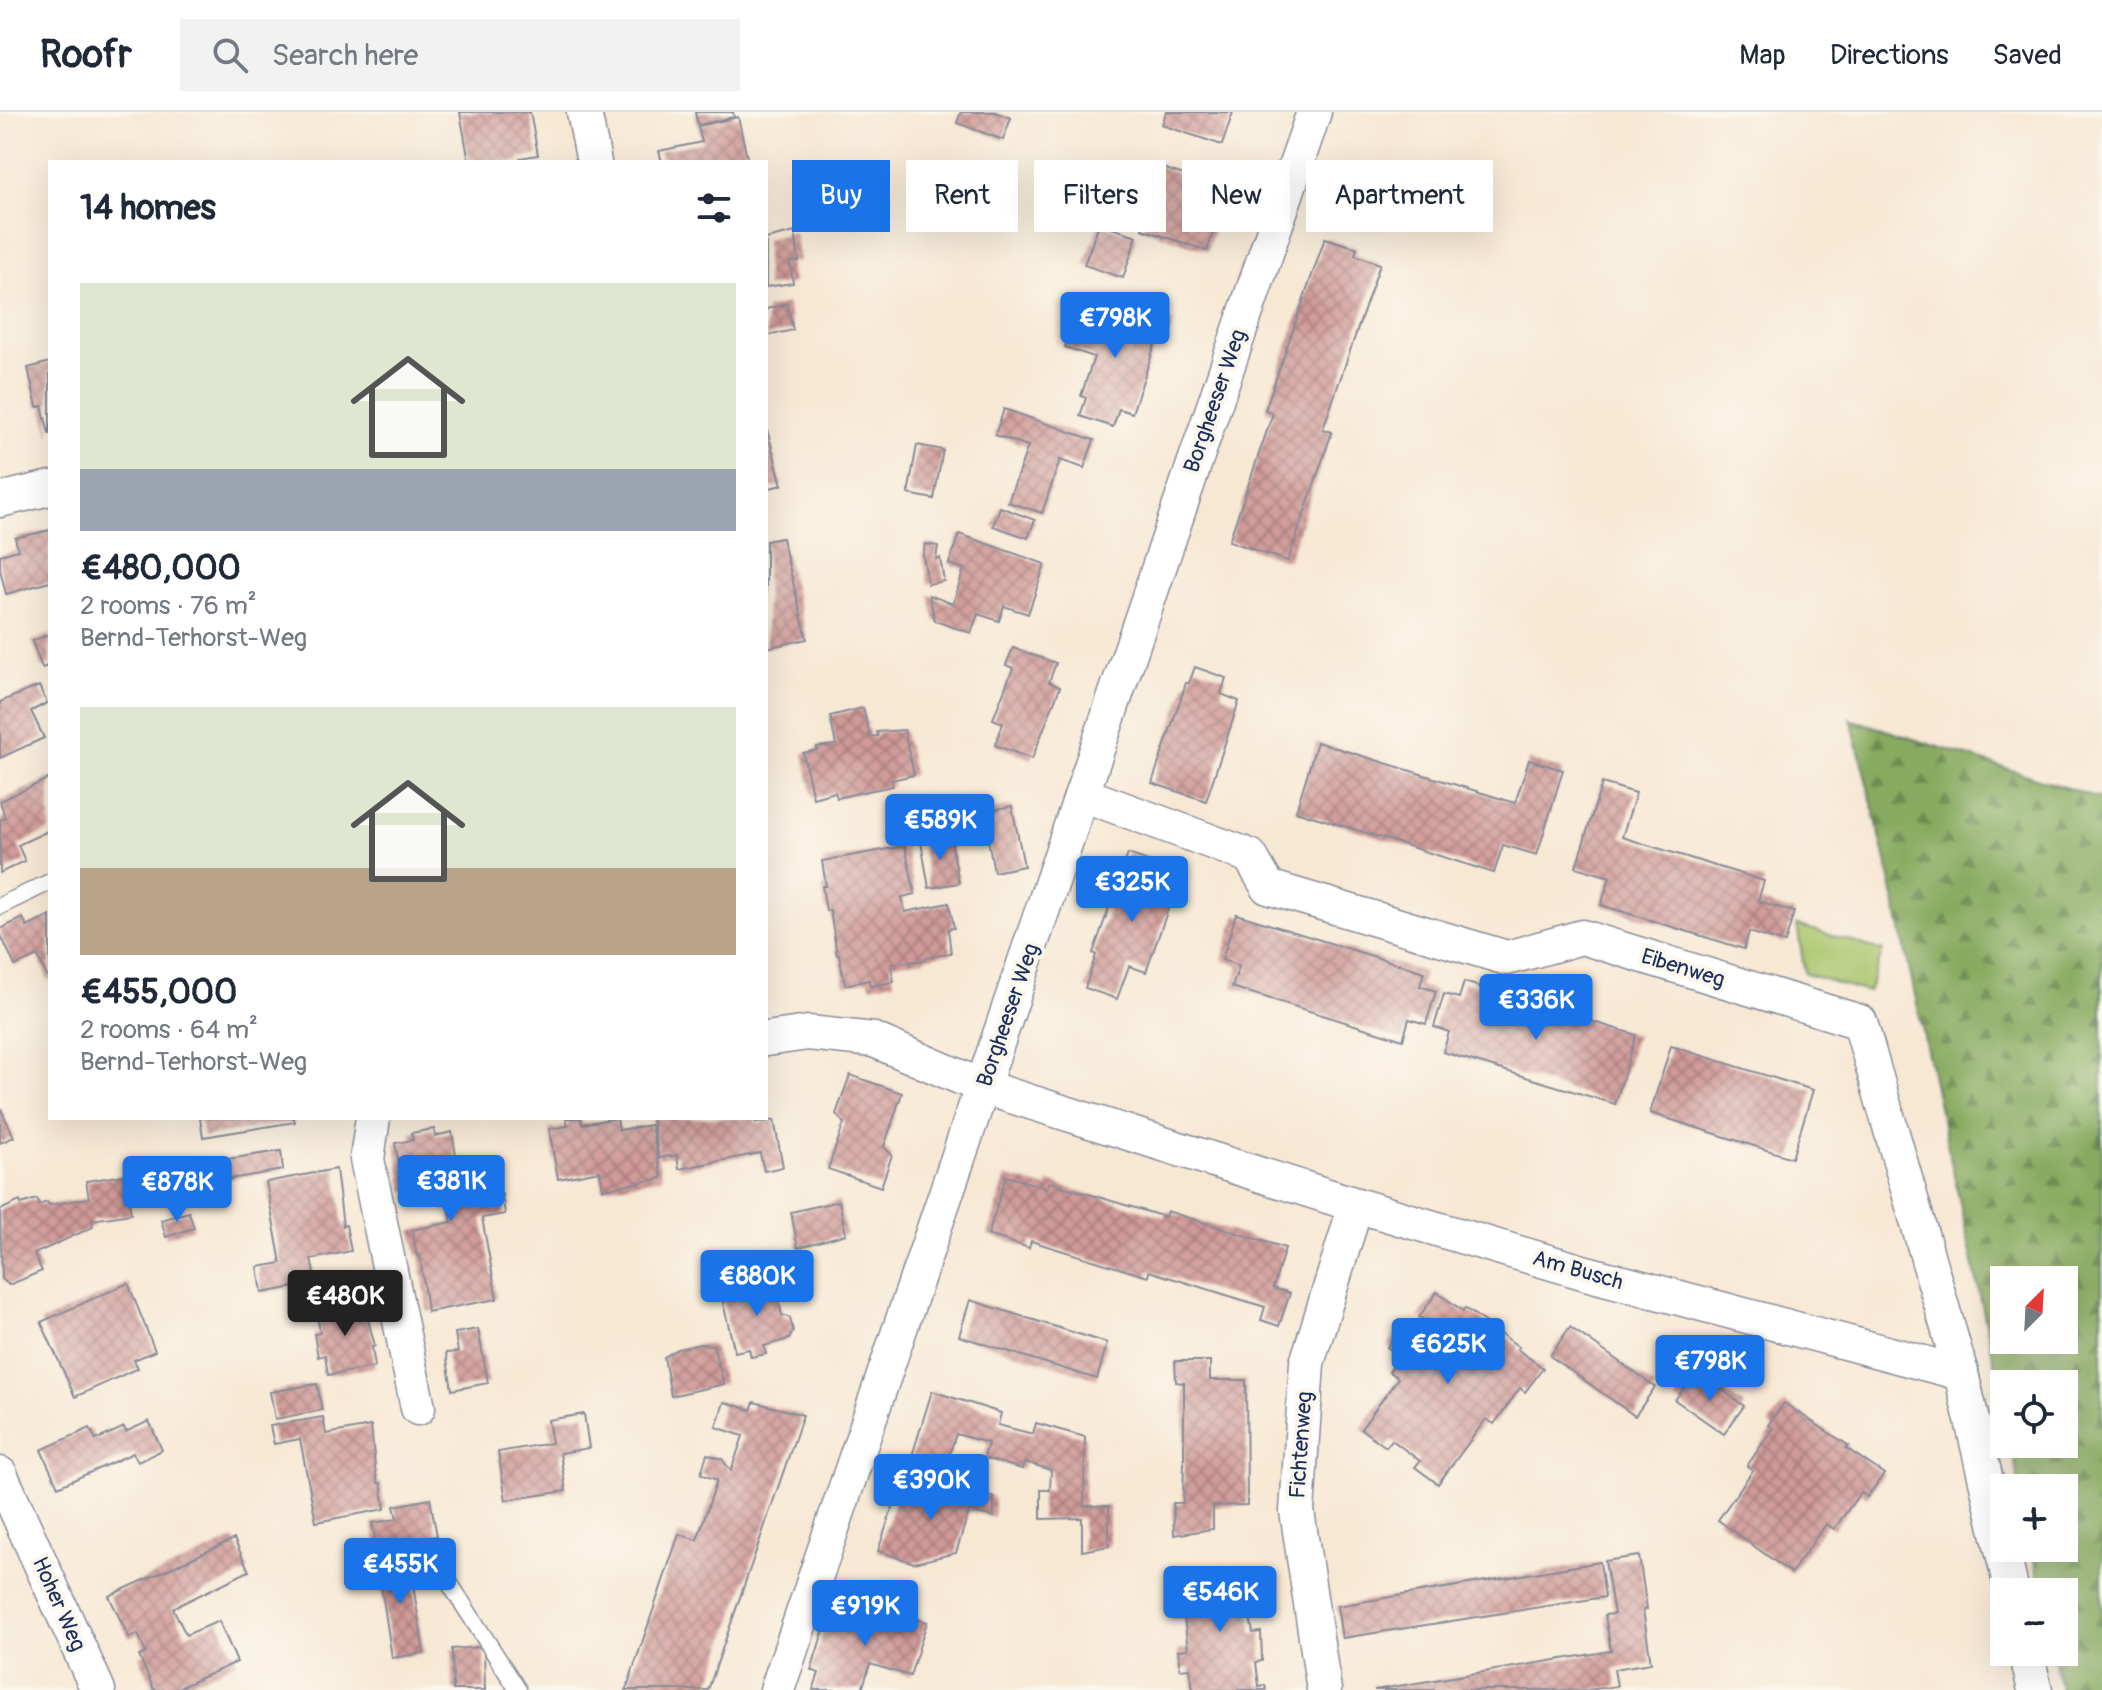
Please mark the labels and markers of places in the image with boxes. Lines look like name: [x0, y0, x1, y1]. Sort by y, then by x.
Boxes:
pin: €798K: [1059, 292, 1171, 360]
pin: €589K: [884, 794, 996, 862]
pin: €325K: [1076, 856, 1188, 924]
pin: €336K: [1480, 974, 1592, 1042]
pin: €381K: [395, 1155, 507, 1223]
pin: €878K: [121, 1156, 233, 1224]
pin: €880K: [701, 1250, 813, 1318]
pin: €480K: [289, 1270, 401, 1338]
pin: €625K: [1392, 1318, 1504, 1386]
pin: €798K: [1654, 1335, 1766, 1403]
pin: €390K: [875, 1454, 987, 1522]
pin: €455K: [344, 1538, 456, 1606]
pin: €546K: [1164, 1566, 1276, 1634]
pin: €919K: [809, 1580, 921, 1648]

